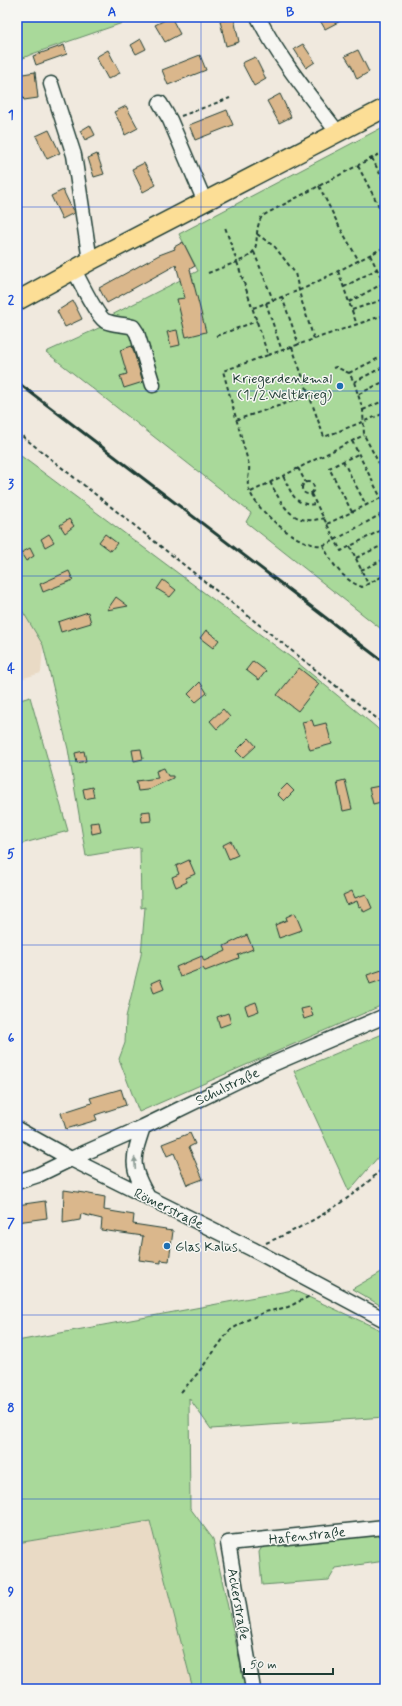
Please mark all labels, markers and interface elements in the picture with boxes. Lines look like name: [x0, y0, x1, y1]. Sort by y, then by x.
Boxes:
text: A: [108, 4, 116, 21]
text: B: [286, 4, 295, 21]
text: 1: [8, 107, 14, 124]
text: 2: [8, 292, 15, 309]
place label: Kriegerdenkmal (1./2.Weltkrieg): [232, 370, 332, 405]
marker: Kriegerdenkmal (1./2.Weltkrieg): [335, 381, 345, 391]
text: 3: [8, 476, 14, 493]
text: 4: [7, 661, 15, 678]
text: 5: [7, 846, 15, 863]
text: 6: [8, 1030, 15, 1047]
street label: Schulstraße: [193, 1064, 262, 1110]
one-way arrow: [132, 1156, 138, 1169]
street label: Römerstraße: [131, 1184, 206, 1234]
text: 7: [7, 1215, 15, 1232]
place label: Glas Kalus: [175, 1238, 238, 1256]
marker: Glas Kalus: [162, 1241, 172, 1251]
text: 8: [7, 1400, 15, 1417]
street label: Hafenstraße: [268, 1523, 347, 1549]
street label: Ackerstraße: [223, 1567, 253, 1642]
text: 9: [8, 1584, 15, 1601]
scale bar: [244, 1650, 333, 1676]
text: 50 m: [250, 1657, 277, 1673]

